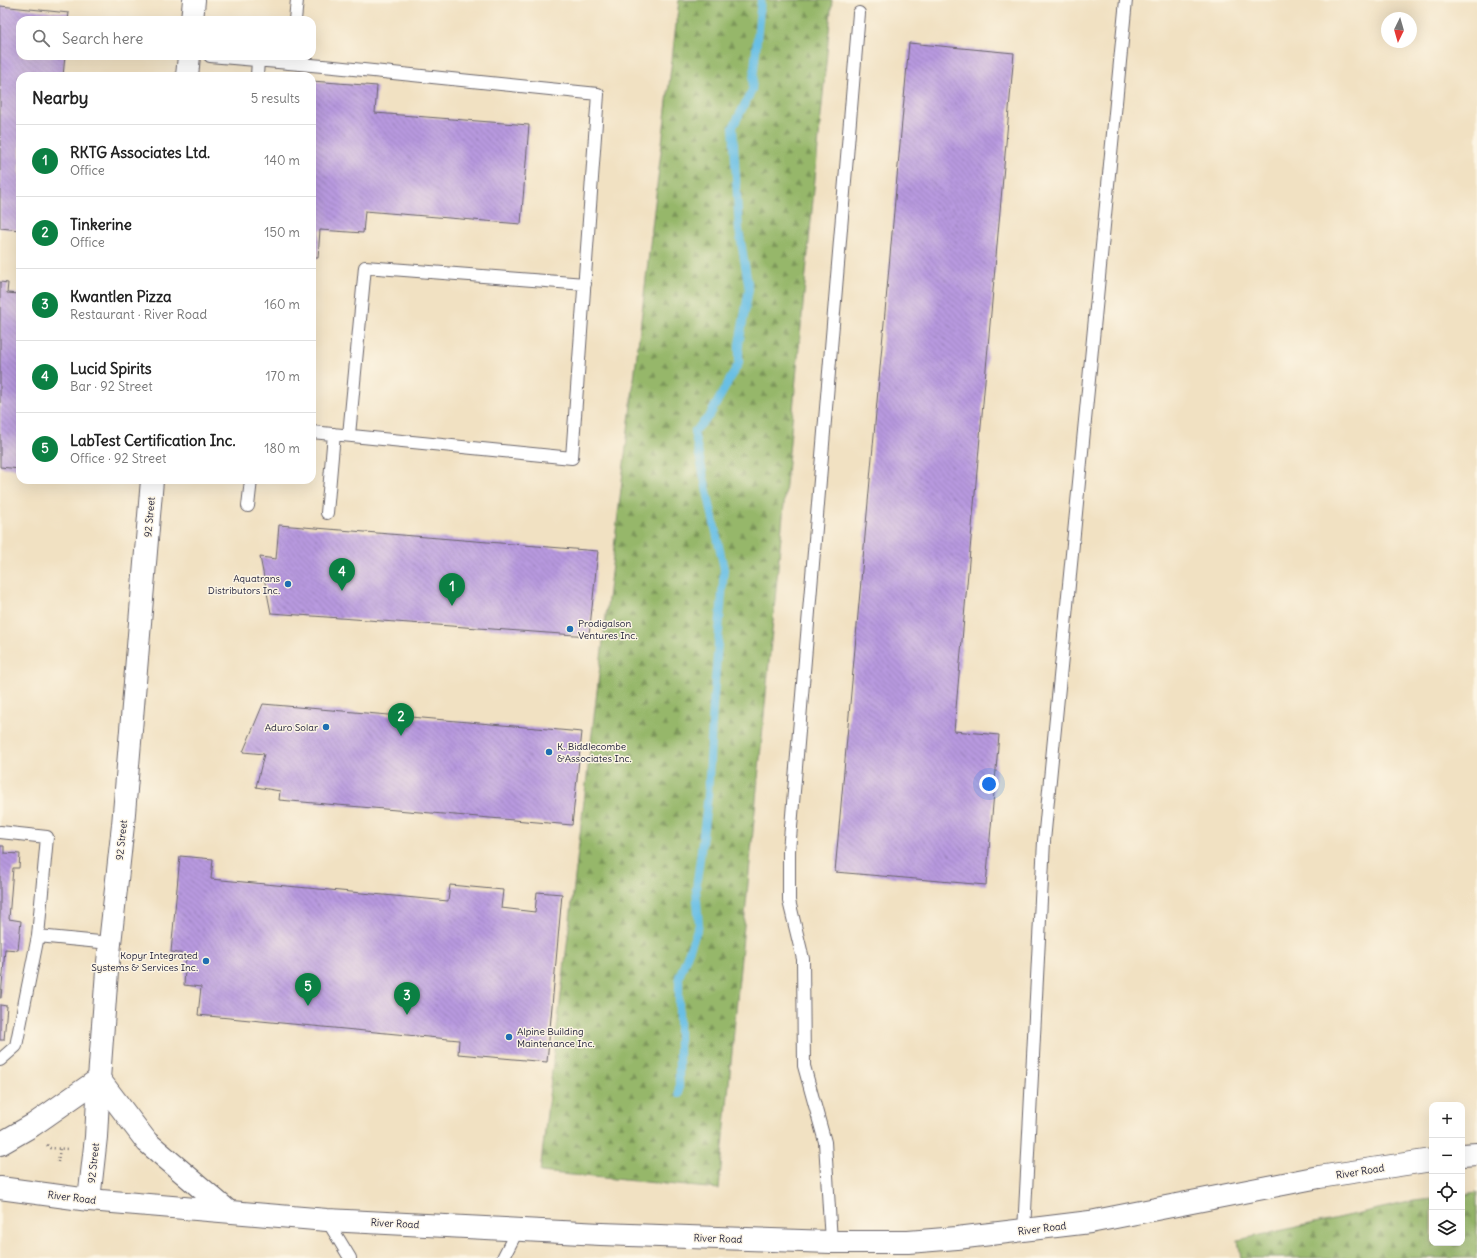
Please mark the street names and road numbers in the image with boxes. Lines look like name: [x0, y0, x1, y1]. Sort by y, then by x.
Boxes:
street label: 92 Street: [141, 496, 158, 538]
street label: 92 Street: [113, 819, 130, 861]
street label: 92 Street: [85, 1142, 102, 1184]
street label: River Road: [1335, 1161, 1385, 1182]
street label: River Road: [47, 1188, 97, 1207]
street label: River Road: [370, 1216, 420, 1231]
street label: River Road: [1017, 1219, 1067, 1238]
street label: River Road: [693, 1231, 743, 1246]

